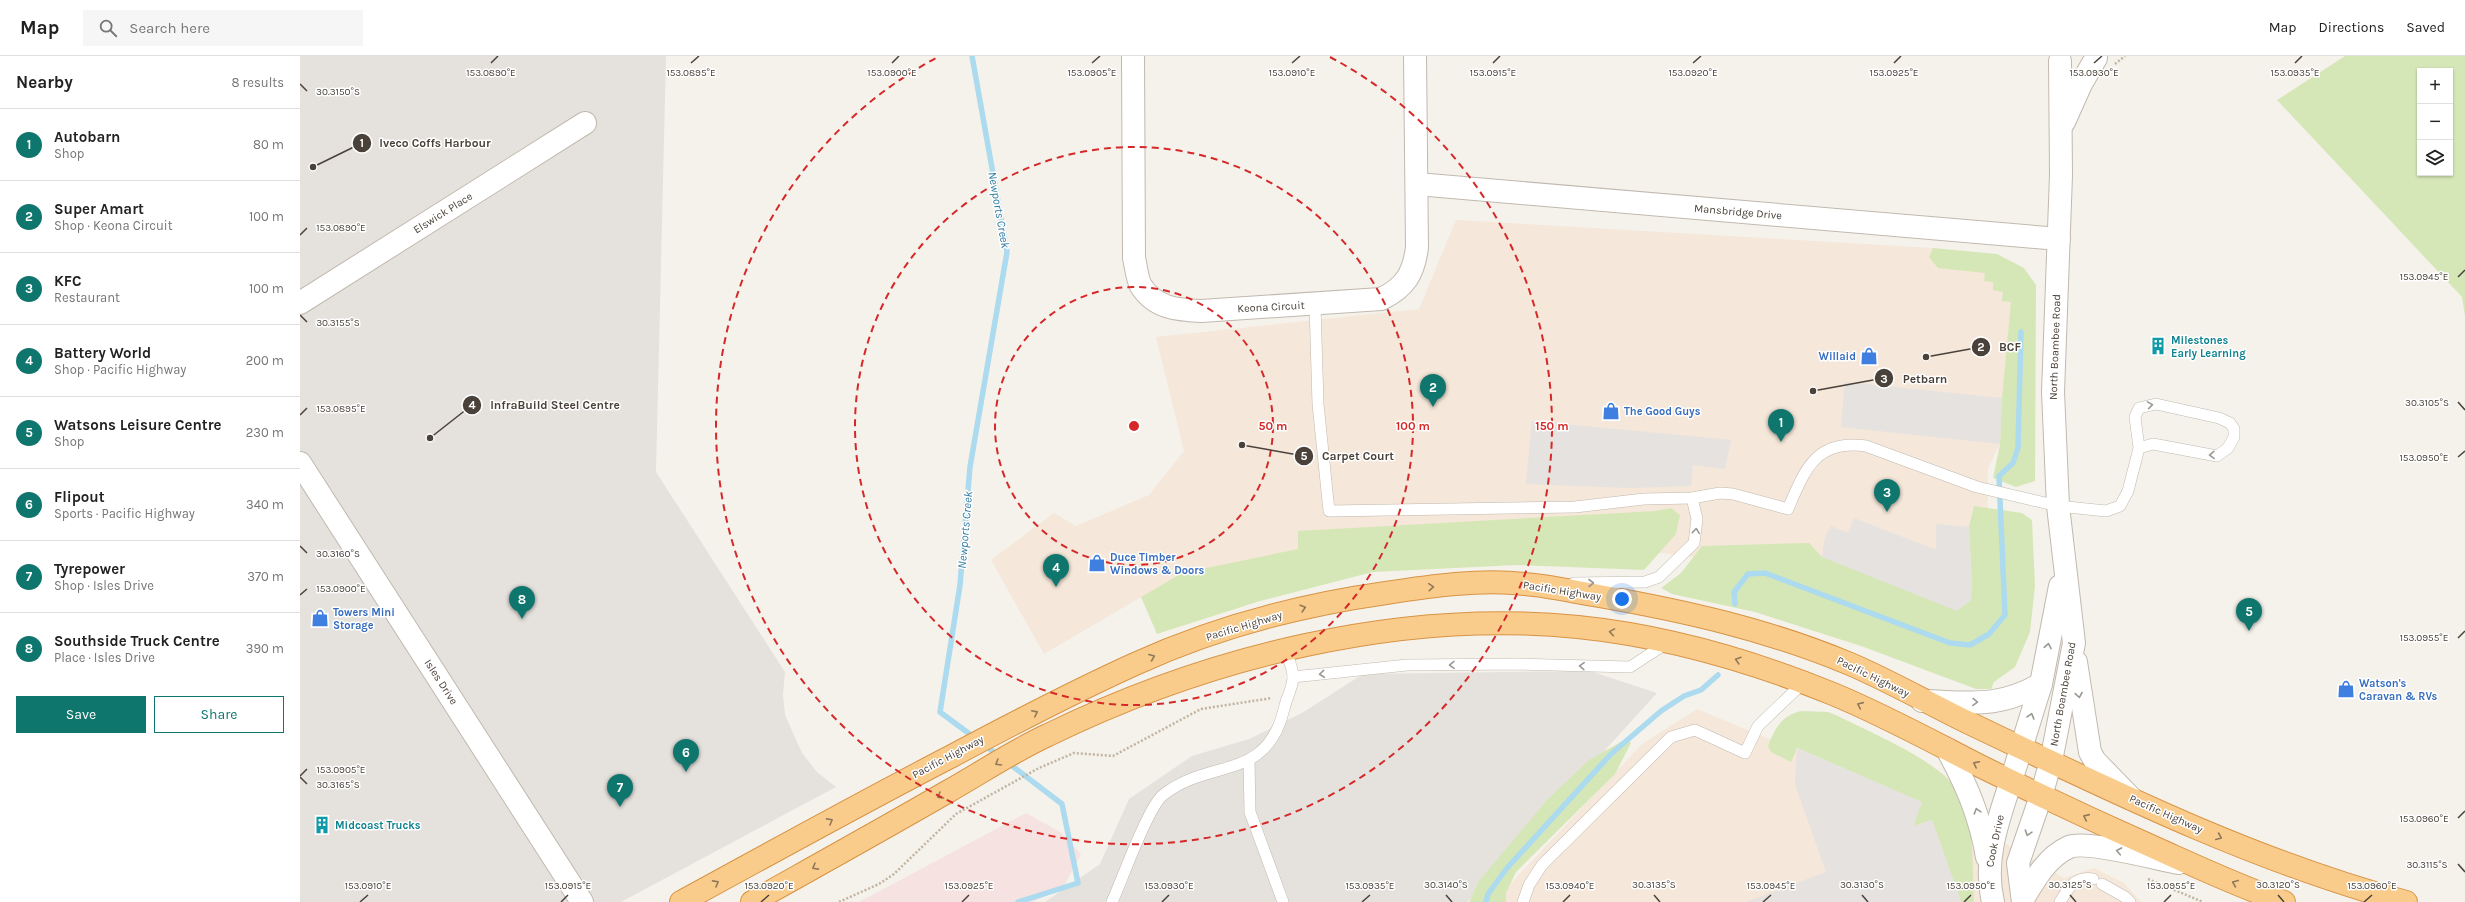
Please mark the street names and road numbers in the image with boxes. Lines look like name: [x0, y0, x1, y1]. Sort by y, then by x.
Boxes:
street label: Elswick Place: [411, 189, 475, 236]
street label: Mansbridge Drive: [1693, 202, 1783, 222]
street label: North Boambee Road: [2047, 294, 2063, 400]
street label: Keona Circuit: [1237, 299, 1305, 315]
street label: Pacific Highway: [1522, 578, 1602, 604]
street label: Pacific Highway: [1204, 608, 1284, 644]
street label: North Boambee Road: [2047, 641, 2079, 747]
street label: Pacific Highway: [1835, 654, 1911, 700]
street label: Isles Drive: [421, 657, 461, 707]
street label: Pacific Highway: [910, 733, 986, 781]
street label: Pacific Highway: [2127, 792, 2205, 836]
street label: Cook Drive: [1983, 813, 2007, 868]

